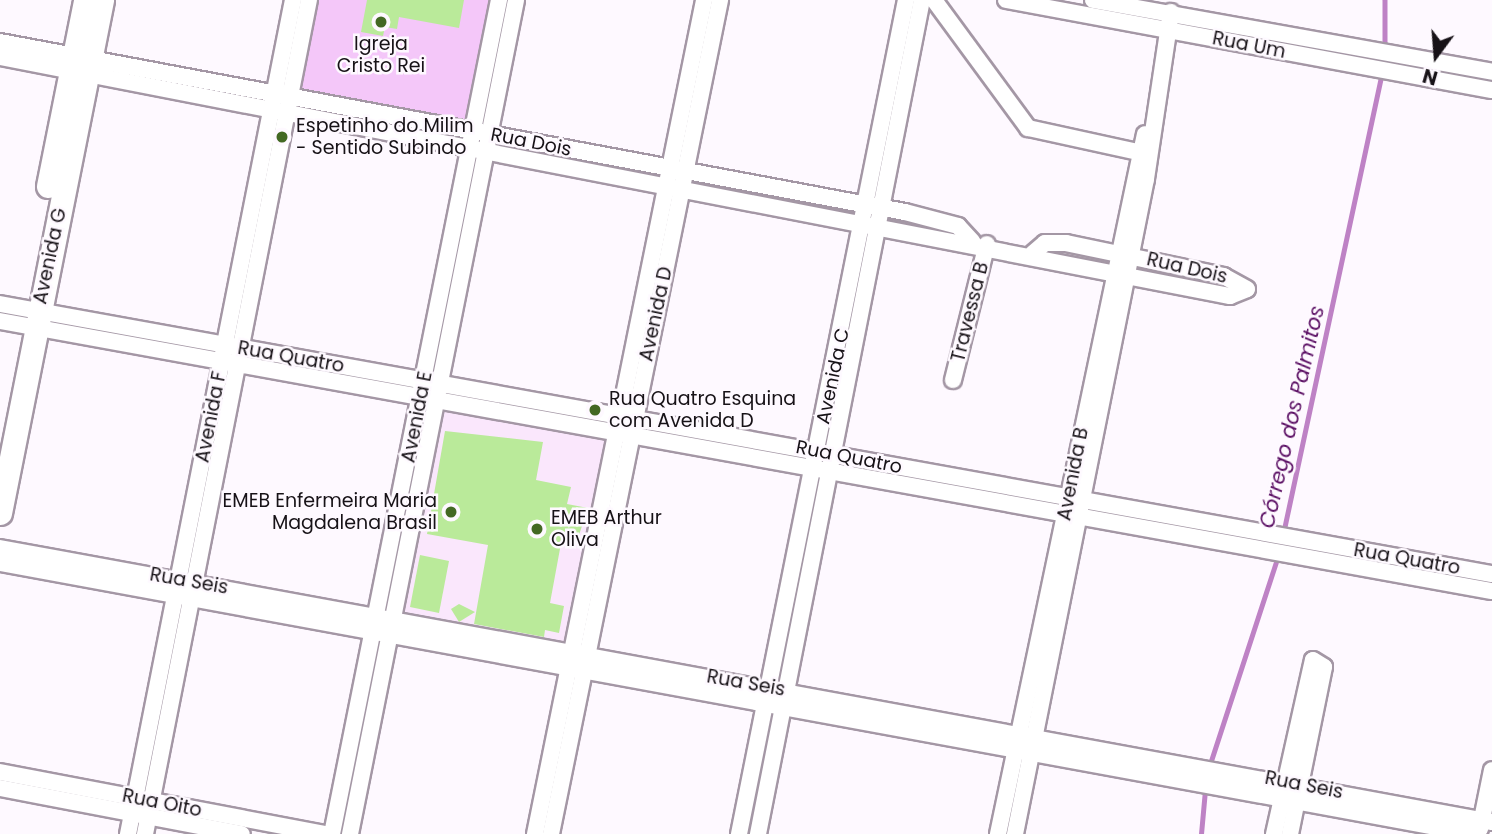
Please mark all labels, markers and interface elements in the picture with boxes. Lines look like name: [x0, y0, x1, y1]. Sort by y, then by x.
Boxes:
marker: Igreja Cristo Rei: [373, 14, 389, 30]
north arrow: [1401, 21, 1471, 91]
street label: Rua Um: [1210, 27, 1288, 63]
place label: Igreja Cristo Rei: [337, 33, 425, 77]
text: N: [1419, 62, 1441, 92]
place label: Espetinho do Milim - Sentido Subindo: [296, 115, 473, 159]
street label: Rua Dois: [489, 123, 573, 161]
marker: Espetinho do Milim - Sentido Subindo: [274, 129, 290, 145]
street label: Avenida G: [29, 206, 71, 306]
street label: Rua Dois: [1145, 248, 1229, 288]
street label: Travessa B: [947, 260, 993, 364]
street label: Avenida D: [635, 265, 677, 363]
water label: Córrego dos Palmitos: [1254, 303, 1330, 531]
street label: Avenida C: [812, 326, 854, 426]
street label: Rua Quatro: [236, 336, 346, 378]
street label: Avenida F: [191, 369, 231, 465]
street label: Avenida E: [397, 369, 437, 465]
place label: Rua Quatro Esquina com Avenida D: [609, 388, 796, 432]
marker: Rua Quatro Esquina com Avenida D: [587, 402, 603, 418]
street label: Avenida B: [1053, 425, 1093, 523]
street label: Rua Quatro: [794, 436, 904, 478]
place label: EMEB Enfermeira Maria Magdalena Brasil: [223, 490, 437, 534]
marker: EMEB Enfermeira Maria Magdalena Brasil: [443, 504, 459, 520]
place label: EMEB Arthur Oliva: [551, 507, 662, 551]
marker: EMEB Arthur Oliva: [529, 521, 545, 537]
street label: Rua Quatro: [1352, 538, 1462, 580]
street label: Rua Seis: [148, 563, 230, 599]
street label: Rua Seis: [705, 665, 787, 701]
street label: Rua Seis: [1263, 766, 1345, 804]
street label: Rua Oito: [120, 784, 204, 822]

